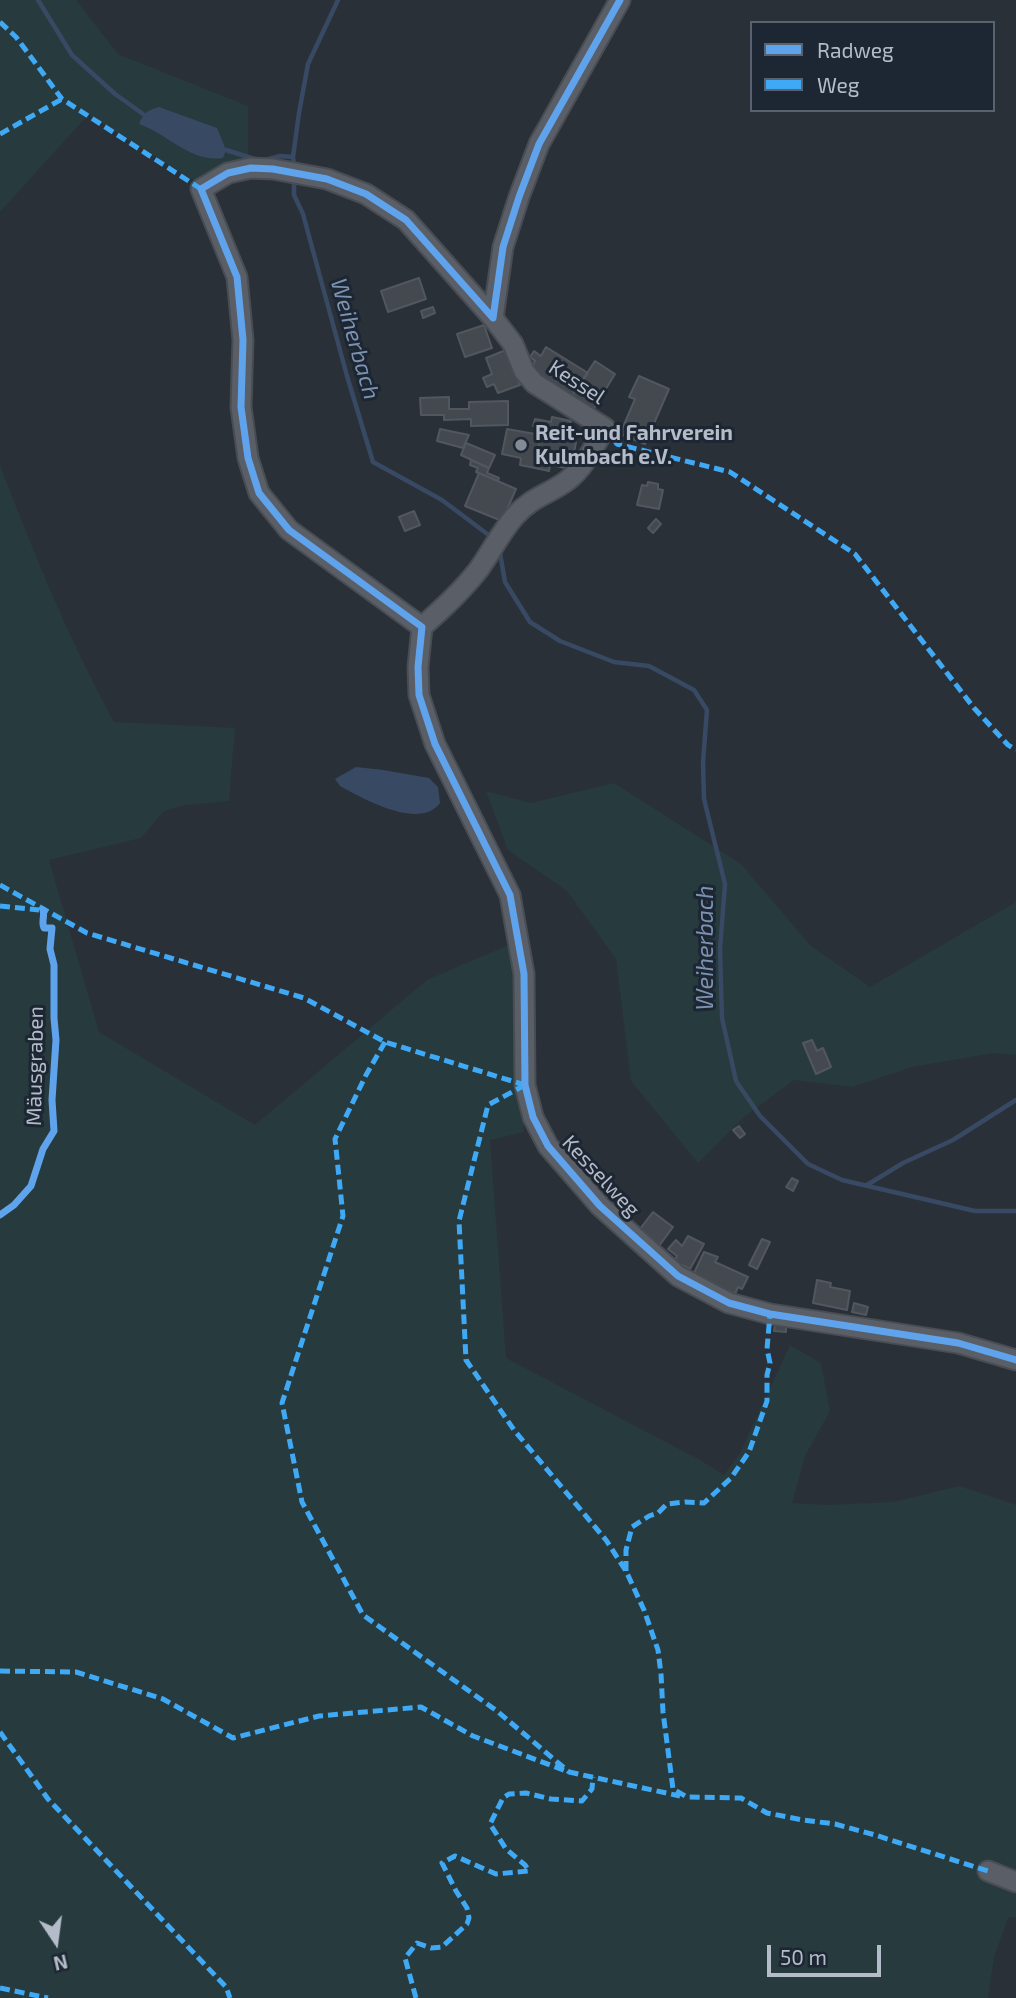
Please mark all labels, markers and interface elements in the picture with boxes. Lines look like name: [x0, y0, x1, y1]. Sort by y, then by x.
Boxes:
legend: [750, 21, 995, 112]
text: Radweg: [817, 37, 894, 62]
text: Weg: [817, 72, 860, 97]
water label: Weiherbach: [325, 275, 385, 403]
street label: Kessel: [544, 354, 610, 410]
place label: Reit-und Fahrverein Kulmbach e.V.: [535, 420, 733, 470]
marker: Reit-und Fahrverein Kulmbach e.V.: [513, 437, 529, 453]
water label: Weiherbach: [691, 886, 719, 1010]
street label: Mäusgraben: [21, 1006, 49, 1126]
street label: Kesselweg: [557, 1130, 645, 1222]
north arrow: [21, 1907, 91, 1977]
scale bar: [771, 1932, 885, 1976]
text: 50 m: [780, 1944, 827, 1969]
text: N: [52, 1950, 70, 1976]

